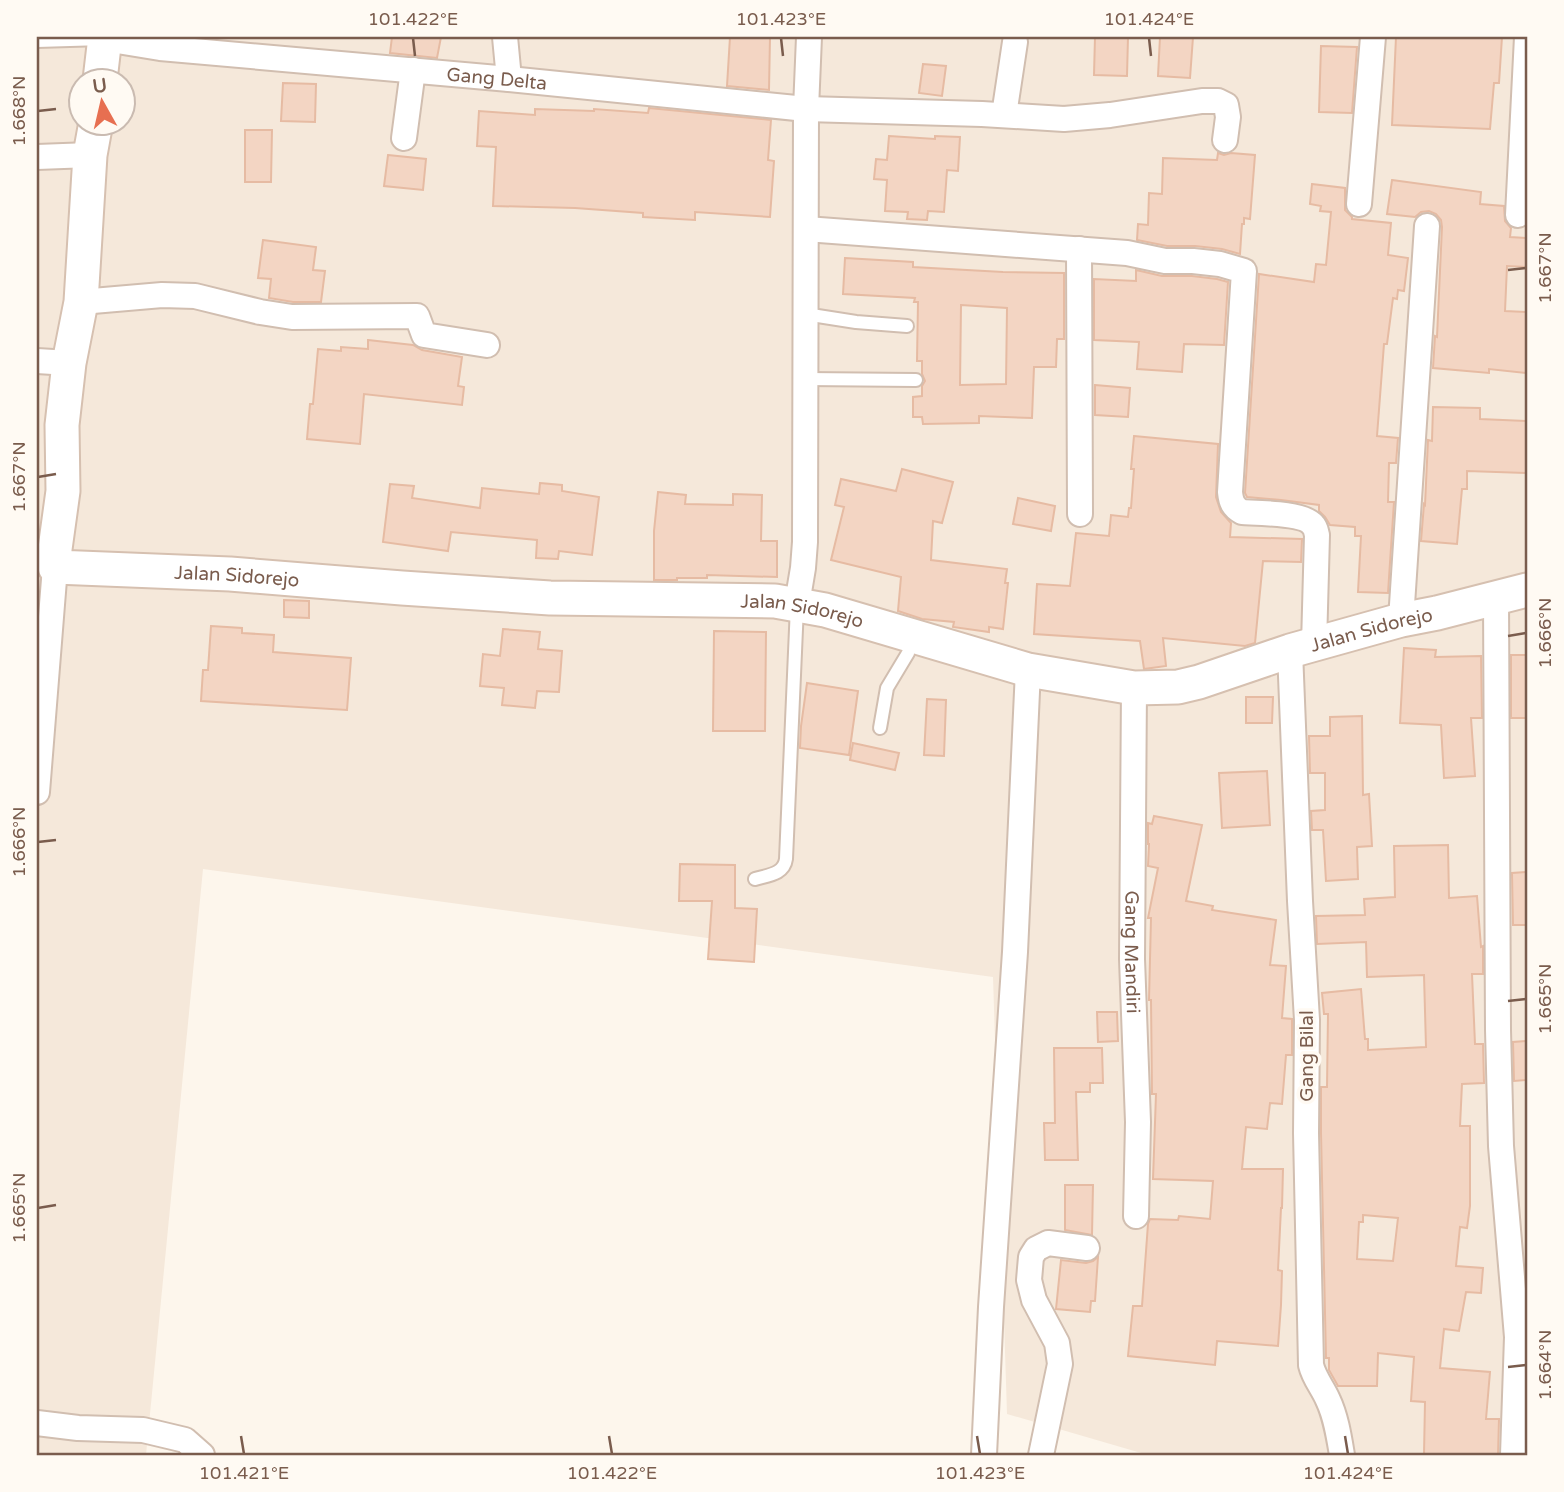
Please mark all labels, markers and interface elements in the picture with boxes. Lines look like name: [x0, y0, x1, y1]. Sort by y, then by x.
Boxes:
text: 101.422°E: [368, 8, 458, 30]
text: 101.423°E: [736, 8, 826, 30]
text: 101.424°E: [1104, 8, 1194, 30]
street label: Gang Delta: [446, 64, 548, 95]
north arrow: [66, 66, 136, 136]
text: U: [91, 74, 108, 98]
text: 1.668°N: [8, 75, 30, 147]
text: 1.667°N: [1534, 232, 1556, 304]
text: 1.667°N: [8, 441, 30, 513]
street label: Jalan Sidorejo: [174, 562, 300, 592]
street label: Jalan Sidorejo: [740, 591, 866, 633]
text: 1.666°N: [1534, 598, 1556, 668]
street label: Jalan Sidorejo: [1308, 604, 1434, 657]
text: 1.666°N: [8, 807, 30, 877]
street label: Gang Mandiri: [1120, 890, 1144, 1014]
text: 1.665°N: [1534, 964, 1556, 1034]
street label: Gang Bilal: [1296, 1010, 1318, 1102]
text: 1.665°N: [8, 1173, 30, 1243]
text: 1.664°N: [1534, 1329, 1556, 1401]
text: 101.421°E: [199, 1462, 289, 1484]
text: 101.422°E: [567, 1462, 657, 1484]
text: 101.423°E: [935, 1462, 1025, 1484]
text: 101.424°E: [1303, 1462, 1393, 1484]

